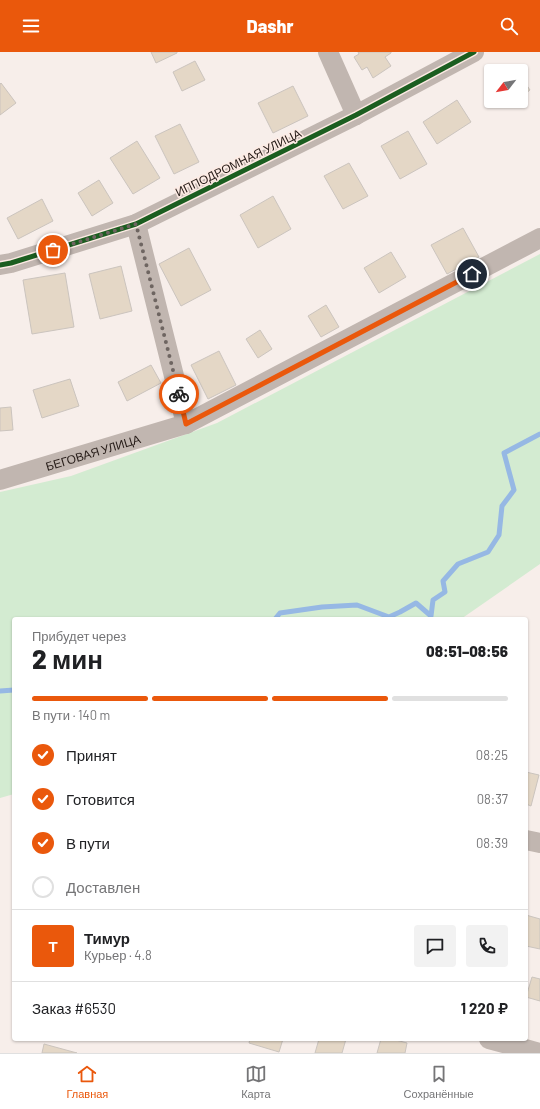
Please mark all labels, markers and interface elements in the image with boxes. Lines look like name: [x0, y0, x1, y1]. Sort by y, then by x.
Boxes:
icon: menu: [20, 15, 42, 37]
text: Dashr: [247, 15, 293, 37]
icon: search: [498, 15, 520, 37]
north arrow: [484, 64, 528, 108]
map controls: [484, 64, 528, 108]
street label: ИППОДРОМНАЯ УЛИЦА: [173, 125, 304, 200]
pin: [36, 233, 70, 267]
icon: bag: [42, 239, 64, 261]
pin: [455, 257, 489, 291]
icon: home: [461, 263, 483, 285]
courier: [159, 374, 199, 414]
icon: bike: [168, 383, 190, 405]
street label: БЕГОВАЯ УЛИЦА: [44, 431, 142, 473]
text: Прибудет через: [32, 628, 126, 644]
text: 08:51–08:56: [426, 642, 508, 660]
text: 2 мин: [32, 643, 103, 674]
text: В пути · 140 m: [32, 707, 110, 723]
icon: check: [32, 744, 54, 766]
text: Принят: [66, 746, 117, 764]
text: 08:25: [476, 747, 508, 763]
icon: check: [32, 788, 54, 810]
text: Готовится: [66, 790, 135, 808]
text: 08:37: [477, 791, 508, 807]
icon: check: [32, 832, 54, 854]
text: В пути: [66, 834, 110, 852]
text: 08:39: [476, 835, 508, 851]
text: Доставлен: [66, 878, 140, 896]
button: chat: [414, 925, 456, 967]
button: phone: [466, 925, 508, 967]
text: Тимур: [84, 929, 130, 947]
text: Т: [48, 937, 58, 955]
text: Курьер · 4.8: [84, 947, 152, 963]
text: Заказ #6530: [32, 999, 116, 1017]
text: 1 220 ₽: [461, 999, 508, 1017]
tab: Главная: [66, 1063, 108, 1100]
tab: Карта: [241, 1063, 271, 1100]
tab: Сохранённые: [404, 1063, 474, 1100]

